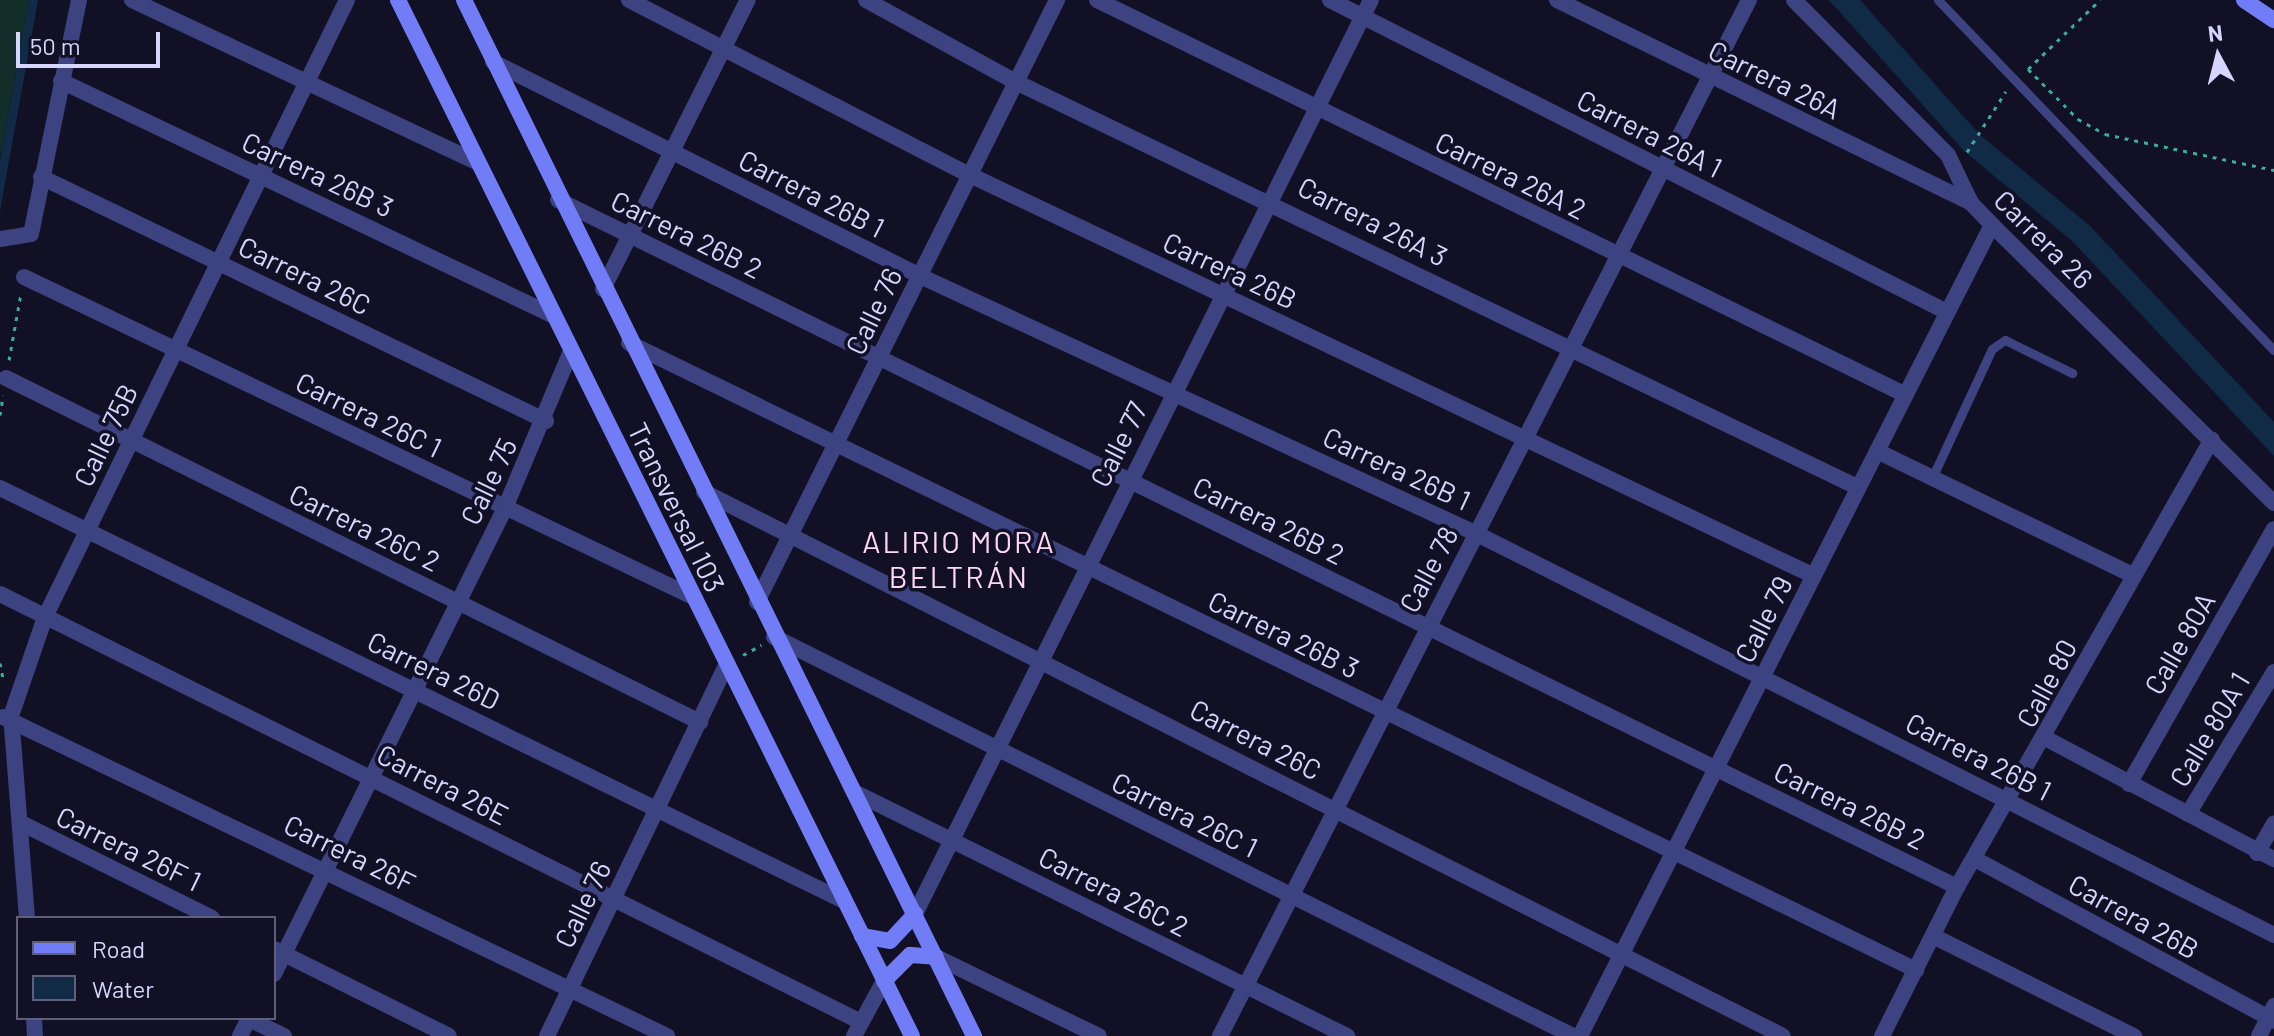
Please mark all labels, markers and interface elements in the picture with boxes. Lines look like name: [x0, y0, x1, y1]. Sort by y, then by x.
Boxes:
scale bar: [20, 16, 164, 66]
north arrow: [2178, 16, 2258, 96]
text: N: [2206, 18, 2224, 46]
text: 50 m: [30, 31, 81, 60]
street label: Carrera 26A: [1703, 33, 1847, 125]
street label: Carrera 26A 1: [1572, 82, 1728, 184]
street label: Carrera 26B 3: [237, 124, 399, 224]
street label: Carrera 26A 2: [1430, 124, 1592, 226]
street label: Carrera 26B 1: [734, 142, 890, 244]
street label: Carrera 26A 3: [1293, 169, 1453, 273]
street label: Carrera 26B 2: [606, 183, 768, 285]
street label: Carrera 26: [1988, 183, 2100, 295]
street label: Carrera 26B: [1158, 224, 1302, 316]
street label: Carrera 26C: [233, 229, 377, 321]
street label: Calle 76: [838, 262, 908, 360]
street label: Carrera 26C 1: [291, 364, 447, 464]
street label: Calle 75B: [66, 378, 144, 492]
street label: Calle 77: [1082, 396, 1154, 492]
street label: Transversal 103: [622, 417, 732, 597]
street label: Carrera 26B 1: [1318, 419, 1476, 517]
street label: Calle 75: [453, 432, 523, 530]
street label: Carrera 26B 2: [1188, 469, 1350, 571]
street label: Carrera 26C 2: [284, 476, 446, 578]
street label: Calle 78: [1391, 520, 1465, 618]
district label: ALIRIO MORA BELTRÁN: [862, 523, 1056, 594]
street label: Calle 79: [1727, 570, 1799, 668]
street label: Carrera 26B 3: [1203, 583, 1365, 685]
street label: Calle 80A: [2136, 586, 2222, 700]
street label: Carrera 26D: [362, 624, 506, 716]
street label: Calle 80: [2009, 633, 2083, 733]
street label: Calle 80A 1: [2162, 666, 2256, 792]
street label: Carrera 26C: [1185, 692, 1327, 786]
street label: Carrera 26B 1: [1901, 705, 2057, 807]
street label: Carrera 26E: [372, 737, 514, 831]
street label: Carrera 26B 2: [1769, 754, 1931, 856]
street label: Carrera 26C 1: [1107, 764, 1263, 864]
street label: Carrera 26F 1: [51, 798, 207, 898]
street label: Carrera 26F: [279, 807, 421, 899]
street label: Carrera 26C 2: [1034, 839, 1194, 943]
street label: Calle 76: [547, 855, 617, 953]
street label: Carrera 26B: [2063, 867, 2205, 965]
legend: [16, 916, 276, 1020]
text: Road: [92, 934, 145, 963]
text: Water: [92, 974, 154, 1003]

